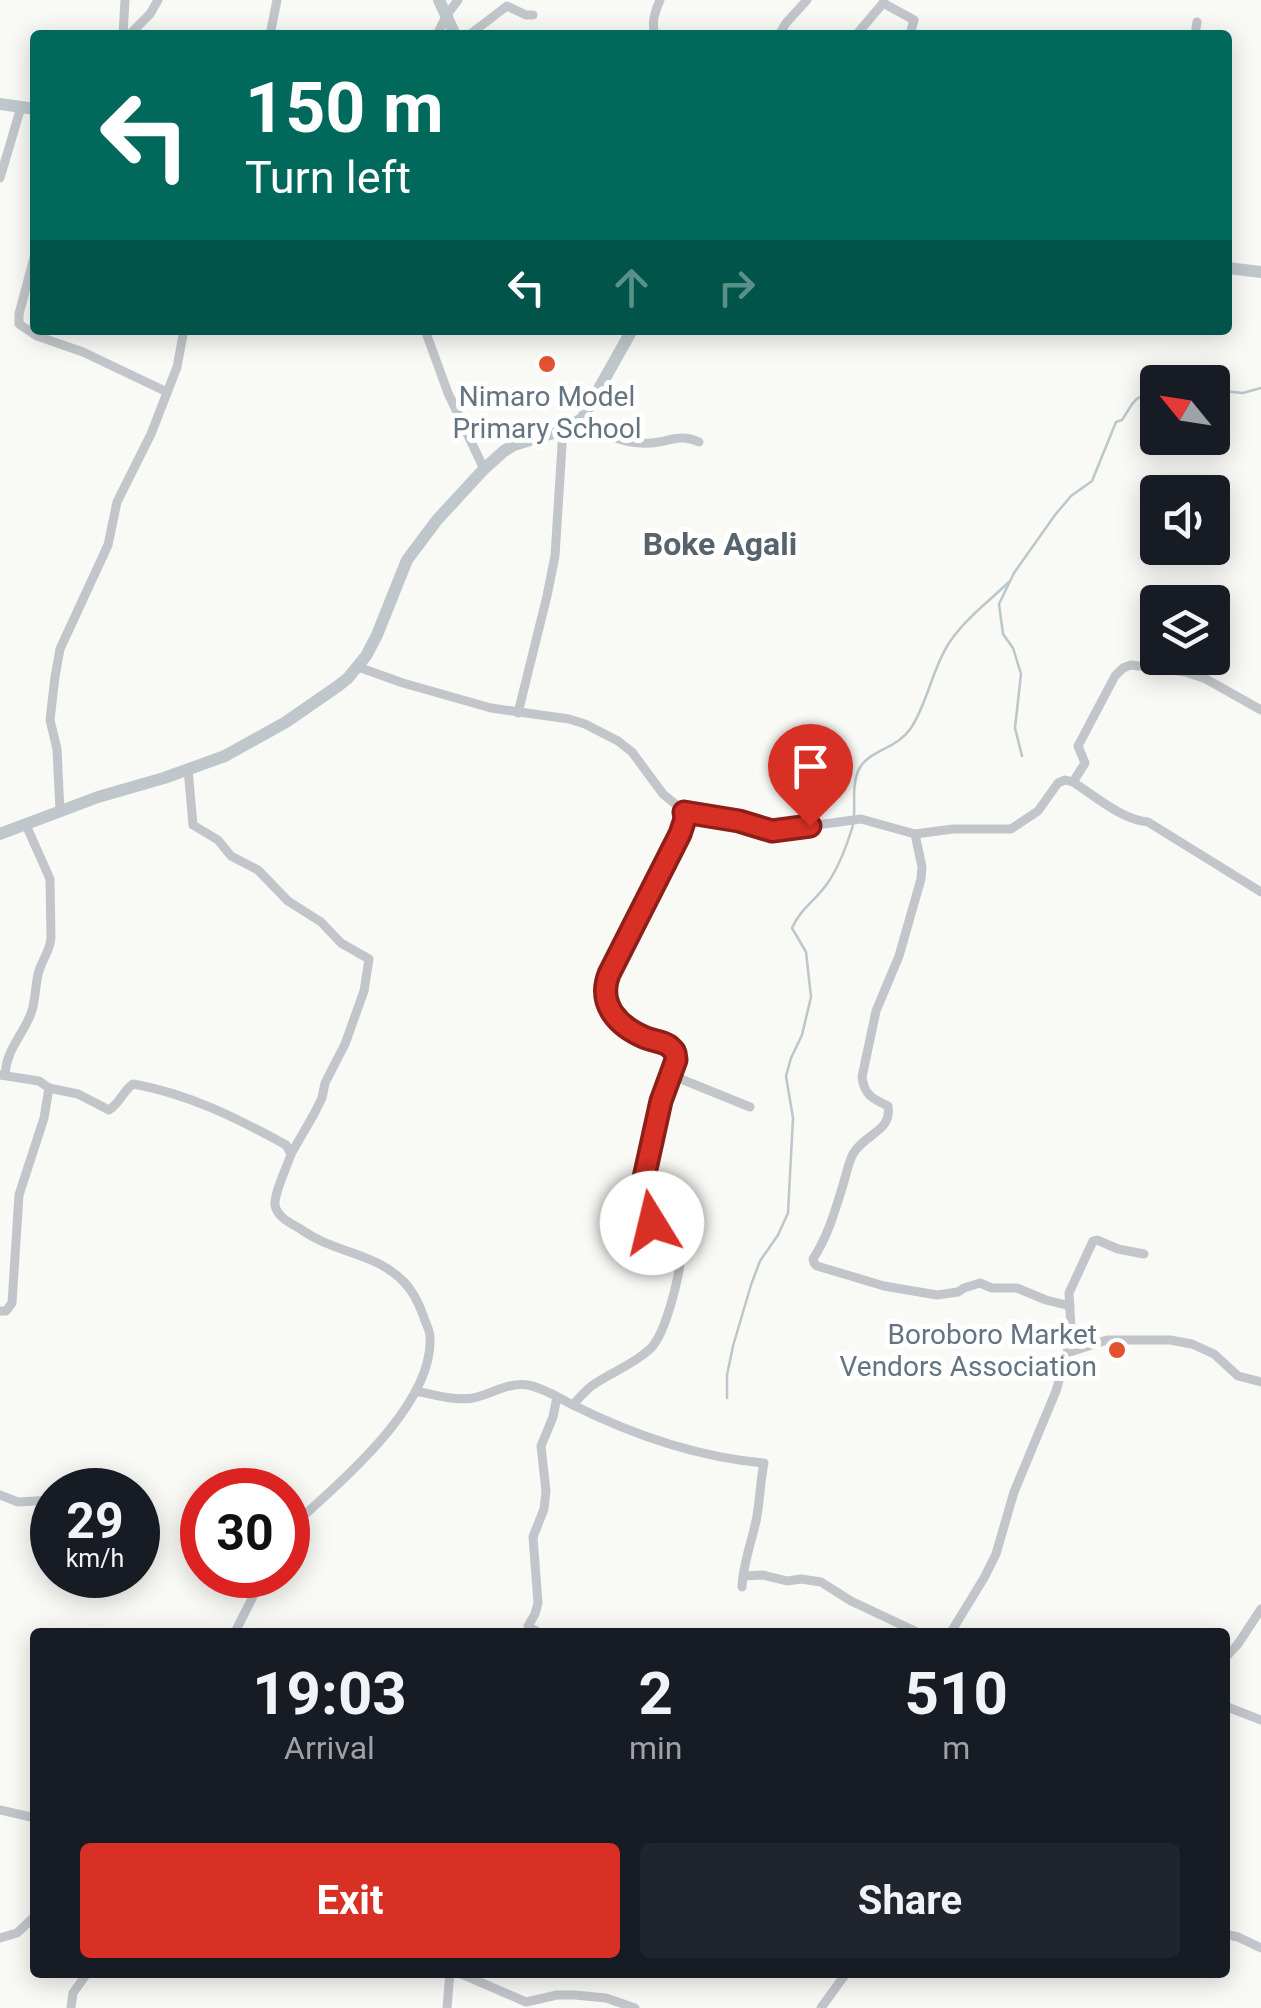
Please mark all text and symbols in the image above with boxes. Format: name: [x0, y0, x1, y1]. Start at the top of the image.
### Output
text: 150 m: [245, 67, 444, 149]
icon: left: [80, 70, 210, 200]
text: Turn left: [245, 151, 411, 204]
icon: left: [499, 260, 554, 315]
icon: ahead: [604, 260, 659, 315]
icon: right: [709, 260, 764, 315]
marker: Nimaro Model Primary School: [536, 353, 558, 375]
north arrow: [1140, 365, 1230, 455]
map controls: [1140, 365, 1230, 675]
place label: Nimaro Model Primary School: [452, 380, 642, 445]
button: sound: [1140, 475, 1230, 565]
district label: Boke Agali: [643, 525, 797, 563]
button: layers: [1140, 585, 1230, 675]
pin: [768, 724, 853, 827]
icon: arrive: [783, 739, 838, 794]
position arrow: [600, 1171, 704, 1275]
place label: Boroboro Market Vendors Association: [840, 1318, 1097, 1383]
marker: Boroboro Market Vendors Association: [1106, 1339, 1128, 1361]
speed limit sign: 30: [180, 1468, 310, 1598]
text: 29: [66, 1492, 124, 1550]
text: km/h: [66, 1544, 124, 1573]
text: 19:03: [252, 1658, 407, 1729]
text: 2: [638, 1658, 673, 1729]
text: 510: [905, 1658, 1008, 1729]
text: Arrival: [284, 1729, 375, 1767]
text: min: [629, 1729, 682, 1767]
text: m: [942, 1729, 970, 1767]
button: Exit: [80, 1843, 620, 1958]
button: Share: [640, 1843, 1180, 1958]

